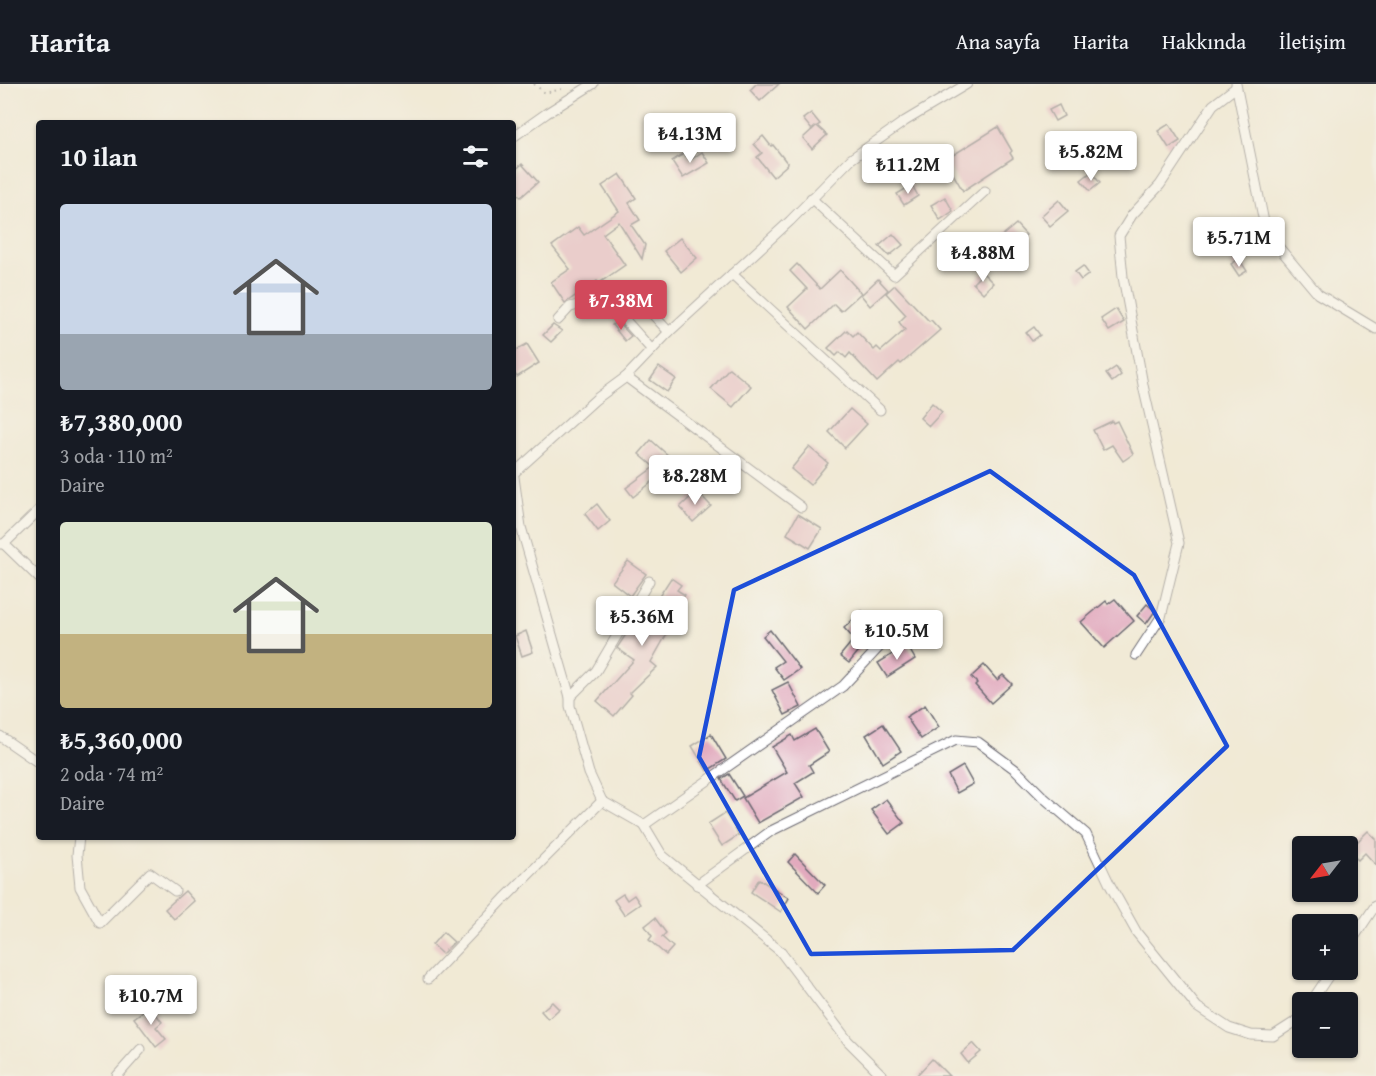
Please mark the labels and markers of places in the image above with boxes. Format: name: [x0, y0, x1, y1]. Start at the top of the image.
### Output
pin: ₺4.13M: [641, 113, 739, 164]
pin: ₺5.82M: [1042, 131, 1140, 182]
pin: ₺11.2M: [859, 144, 957, 195]
pin: ₺5.71M: [1190, 217, 1288, 268]
pin: ₺4.88M: [934, 232, 1032, 283]
pin: ₺7.38M: [572, 280, 670, 331]
pin: ₺8.28M: [646, 455, 744, 506]
pin: ₺5.36M: [593, 596, 691, 647]
pin: ₺10.5M: [848, 610, 946, 661]
pin: ₺10.7M: [102, 975, 200, 1026]

